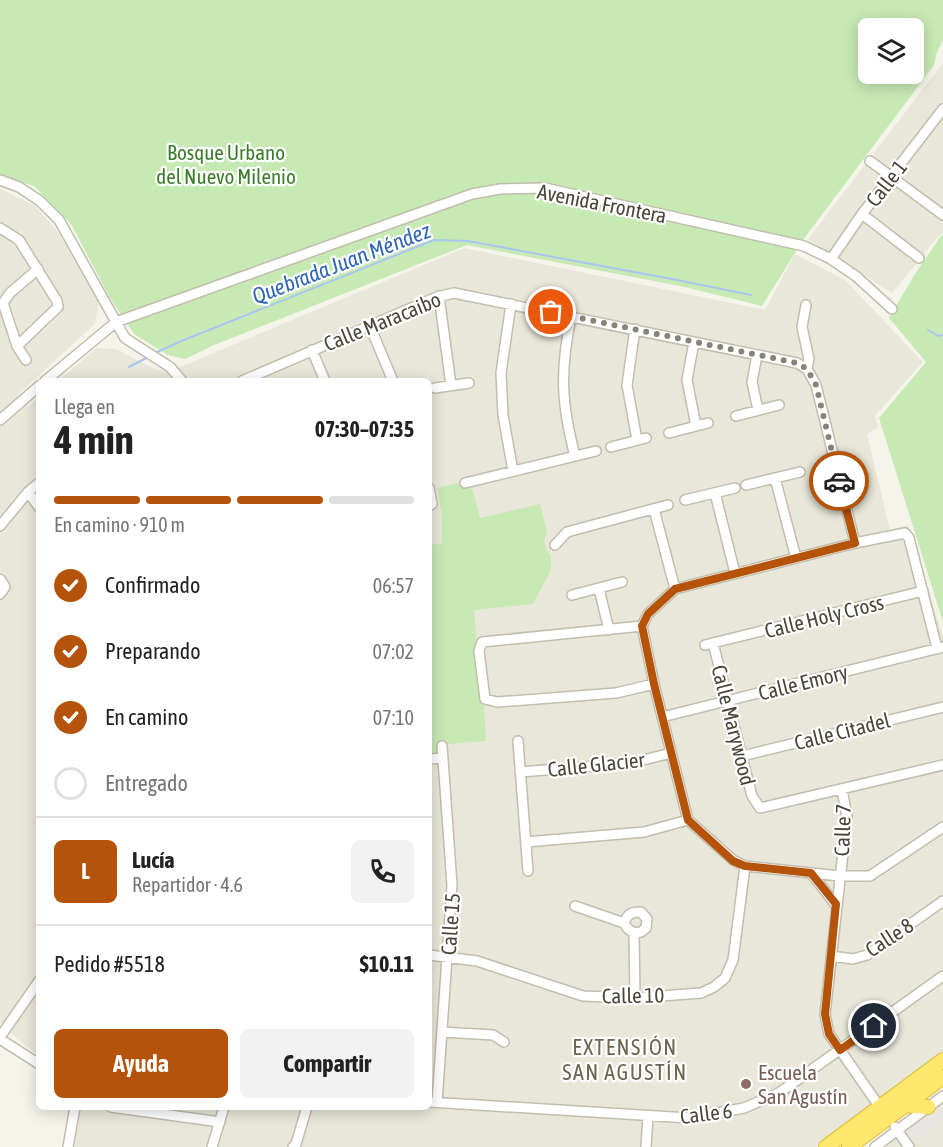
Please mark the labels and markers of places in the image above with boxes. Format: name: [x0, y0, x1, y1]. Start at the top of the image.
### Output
pin: [525, 286, 576, 337]
pin: [848, 1000, 899, 1051]
place label: Escuela San Agustín: [758, 1060, 848, 1108]
marker: Escuela San Agustín: [739, 1077, 753, 1091]

